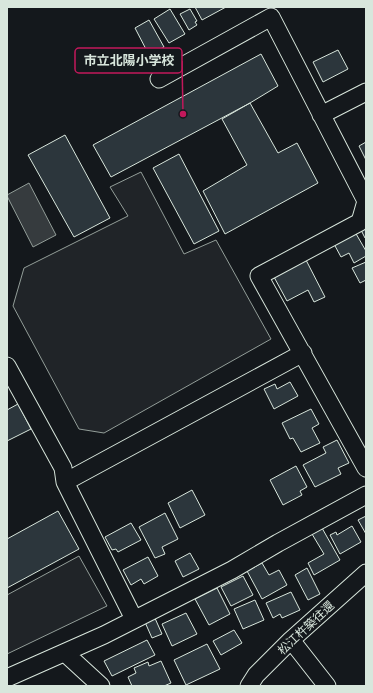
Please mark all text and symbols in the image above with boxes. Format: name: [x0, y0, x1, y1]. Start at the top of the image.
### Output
callout: 市立北陽小学校: [75, 48, 182, 73]
text: 市立北陽小学校: [83, 52, 175, 69]
street label: 松江杵築往還: [274, 598, 338, 658]

